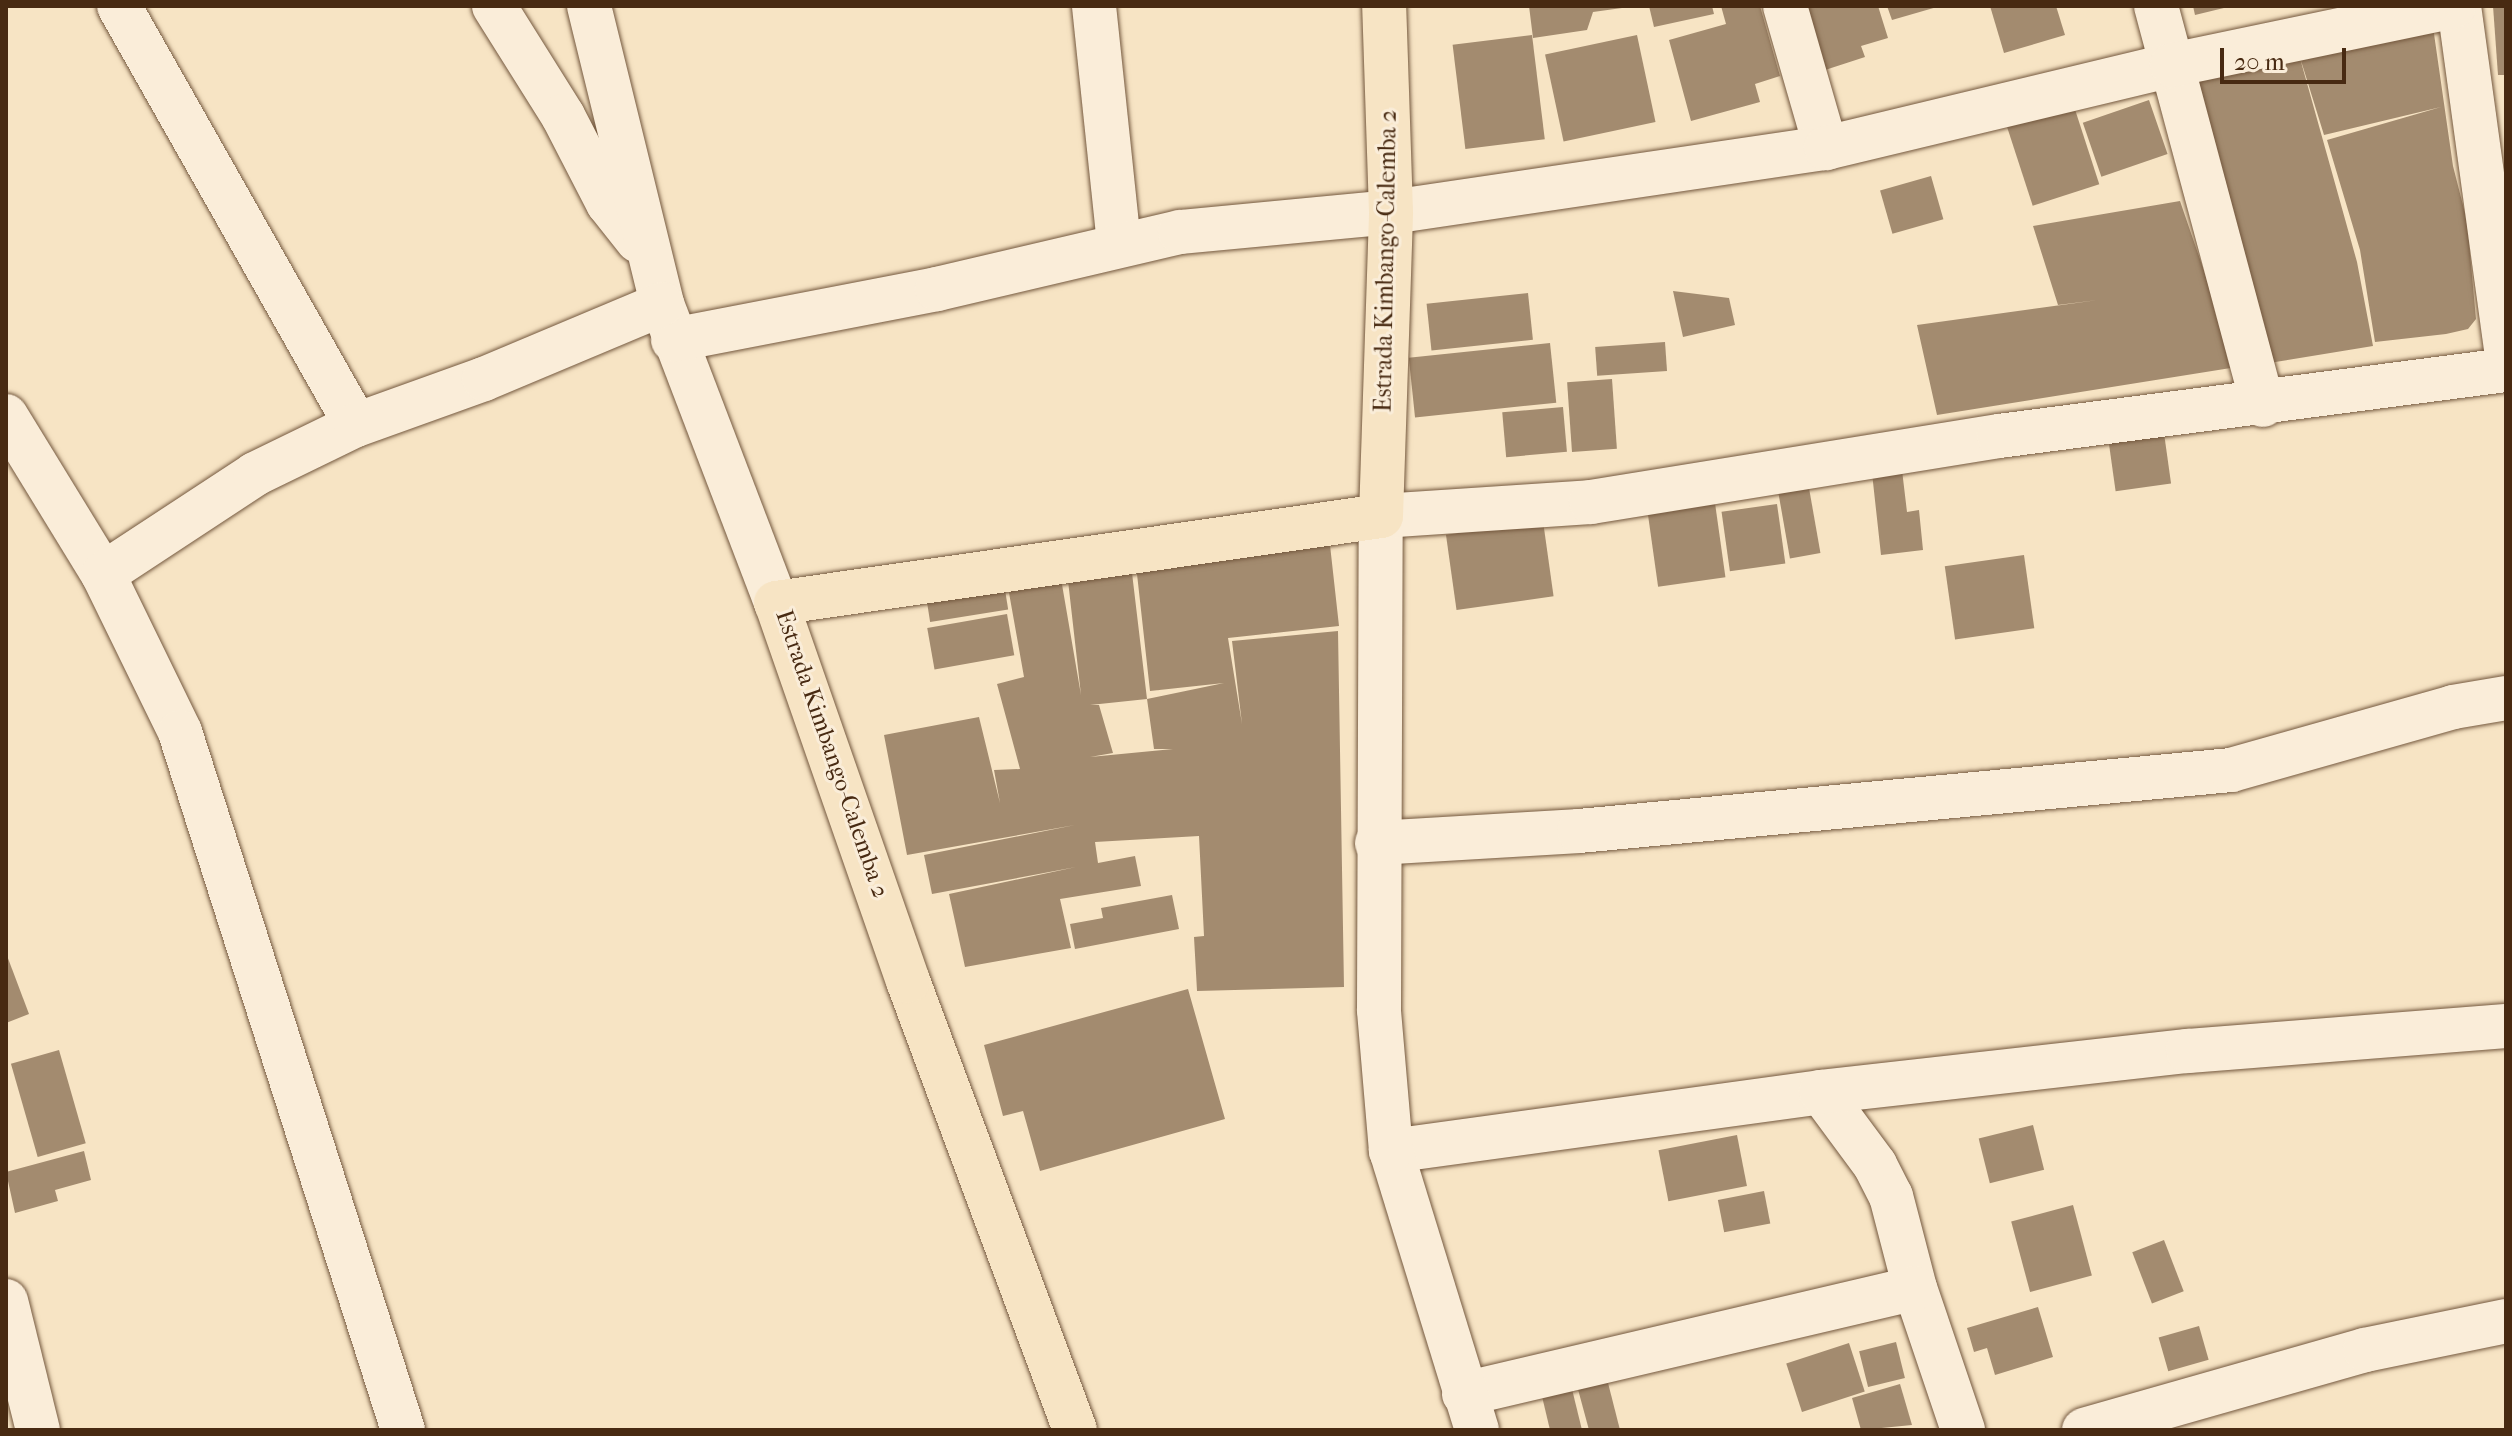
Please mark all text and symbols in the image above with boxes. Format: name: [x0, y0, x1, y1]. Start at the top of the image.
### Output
scale bar: [2224, 32, 2350, 82]
text: 20 m: [2234, 48, 2285, 76]
street label: Estrada Kimbango-Calemba 2: [1369, 110, 1403, 412]
street label: Estrada Kimbango-Calemba 2: [769, 606, 895, 902]

